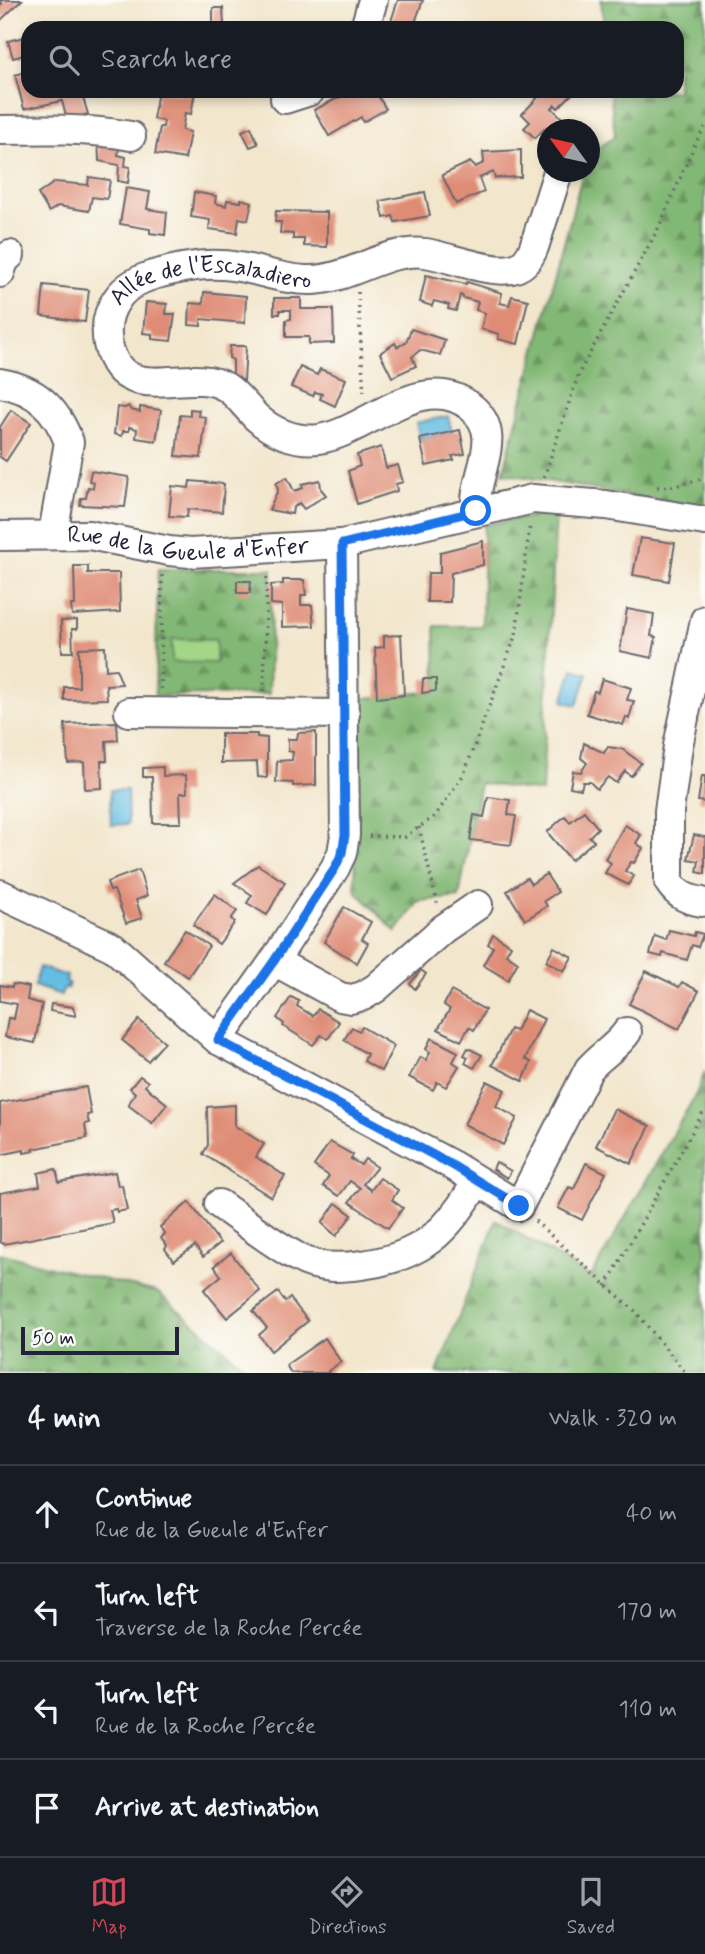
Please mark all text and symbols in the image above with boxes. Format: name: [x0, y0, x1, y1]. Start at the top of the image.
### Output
search box: [21, 21, 684, 98]
icon: search: [45, 41, 83, 79]
text: Search here: [101, 43, 232, 77]
north arrow: [537, 119, 600, 182]
street label: Allée de l'Escaladiero: [102, 249, 312, 312]
route start: [460, 495, 491, 526]
street label: Rue de la Gueule d'Enfer: [67, 519, 310, 569]
route end: [503, 1190, 534, 1221]
scale bar: [21, 1324, 178, 1356]
text: 50 m: [32, 1326, 75, 1351]
text: 4 min: [28, 1399, 101, 1438]
text: Walk · 320 m: [549, 1404, 677, 1434]
text: Continue: [95, 1482, 192, 1516]
icon: ahead: [28, 1495, 66, 1533]
text: 40 m: [626, 1499, 677, 1529]
text: Rue de la Gueule d'Enfer: [95, 1516, 328, 1546]
text: Turn left: [95, 1580, 199, 1614]
icon: left: [28, 1593, 66, 1631]
text: 170 m: [617, 1597, 677, 1627]
text: Traverse de la Roche Percée: [95, 1614, 363, 1644]
text: Turn left: [95, 1678, 199, 1712]
icon: left: [28, 1691, 66, 1729]
text: 110 m: [618, 1695, 677, 1725]
text: Rue de la Roche Percée: [95, 1712, 316, 1742]
icon: arrive: [28, 1789, 66, 1827]
text: Arrive at destination: [95, 1791, 319, 1825]
tab: Map: [90, 1873, 128, 1940]
tab: Directions: [308, 1873, 387, 1940]
tab: Saved: [567, 1873, 615, 1940]

